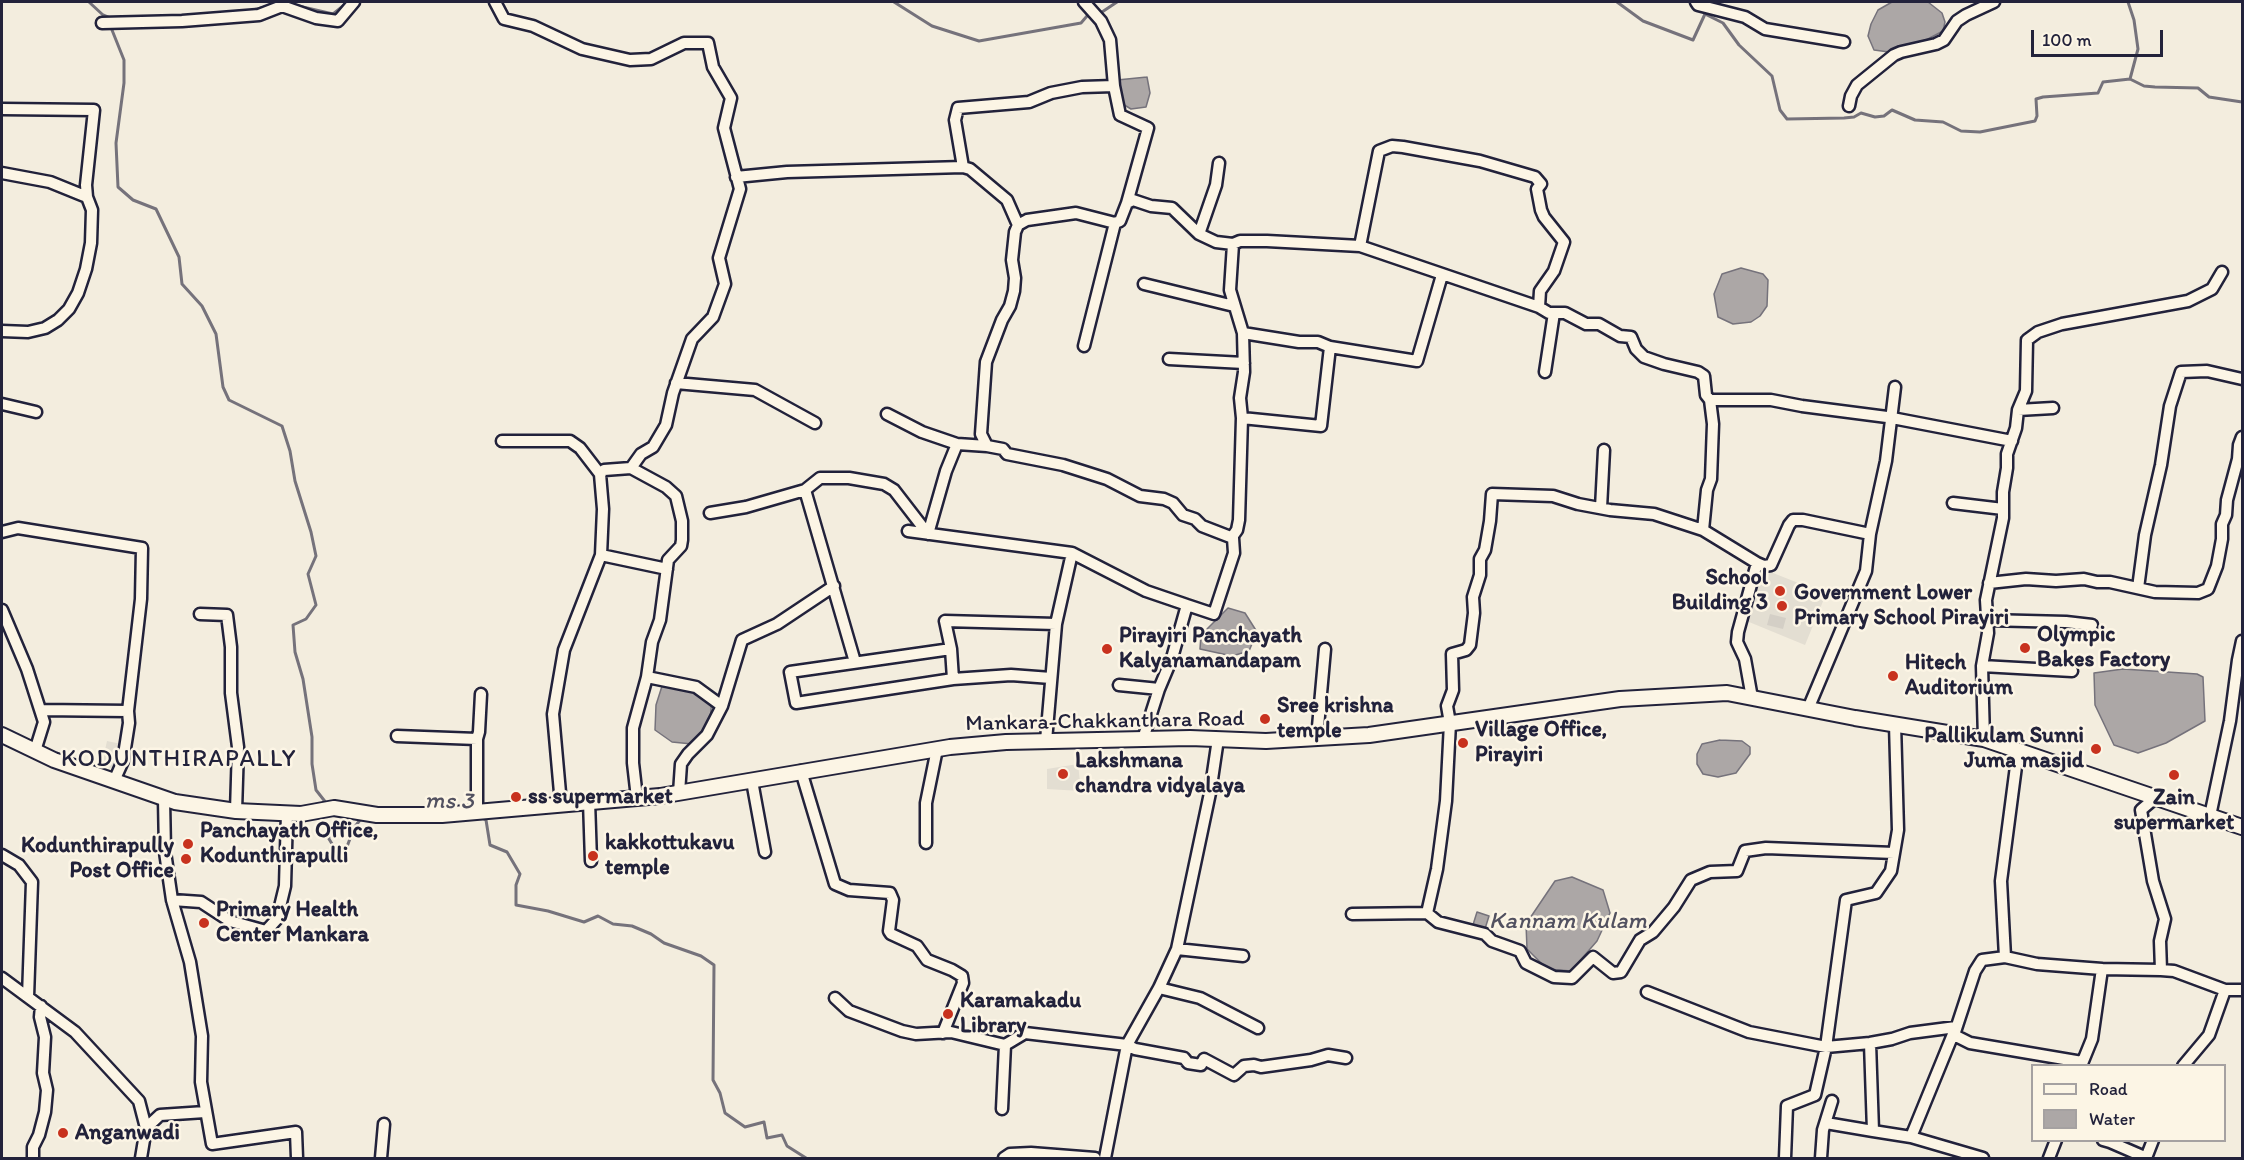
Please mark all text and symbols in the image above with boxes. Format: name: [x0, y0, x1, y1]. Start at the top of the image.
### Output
scale bar: [2034, 18, 2166, 56]
text: 100 m: [2042, 29, 2092, 51]
place label: School Building 3: [1672, 565, 1768, 616]
place label: Government Lower Primary School Pirayiri: [1794, 580, 2009, 632]
marker: School Building 3: [1773, 584, 1787, 598]
marker: Government Lower Primary School Pirayiri: [1775, 599, 1789, 613]
place label: Olympic Bakes Factory: [2037, 622, 2170, 674]
place label: Pirayiri Panchayath Kalyanamandapam: [1119, 623, 1302, 674]
marker: Olympic Bakes Factory: [2018, 641, 2032, 655]
marker: Pirayiri Panchayath Kalyanamandapam: [1100, 642, 1114, 656]
place label: Hitech Auditorium: [1905, 650, 2013, 702]
marker: Hitech Auditorium: [1886, 669, 1900, 683]
place label: Sree krishna temple: [1277, 693, 1394, 744]
street label: Mankara-Chakkanthara Road: [965, 706, 1245, 738]
marker: Sree krishna temple: [1258, 712, 1272, 726]
place label: Village Office, Pirayiri: [1475, 717, 1607, 768]
place label: Pallikulam Sunni Juma masjid: [1924, 723, 2084, 774]
marker: Village Office, Pirayiri: [1456, 736, 1470, 750]
marker: Pallikulam Sunni Juma masjid: [2089, 742, 2103, 756]
district label: KODUNTHIRAPALLY: [60, 746, 298, 774]
place label: Lakshmana chandra vidyalaya: [1075, 748, 1245, 800]
marker: Lakshmana chandra vidyalaya: [1056, 767, 1070, 781]
marker: Zain supermarket: [2167, 768, 2181, 782]
place label: ss supermarket: [528, 784, 673, 810]
place label: Zain supermarket: [2114, 785, 2234, 836]
water label: ms 3: [424, 787, 474, 817]
marker: ss supermarket: [509, 790, 523, 804]
place label: Panchayath Office, Kodunthirapulli: [200, 818, 379, 870]
place label: kakkottukavu temple: [605, 830, 735, 882]
place label: Kodunthirapully Post Office: [21, 833, 174, 884]
marker: Panchayath Office, Kodunthirapulli: [181, 837, 195, 851]
marker: kakkottukavu temple: [586, 849, 600, 863]
marker: Kodunthirapully Post Office: [179, 852, 193, 866]
place label: Primary Health Center Mankara: [216, 897, 369, 948]
water label: Kannam Kulam: [1489, 908, 1647, 936]
marker: Primary Health Center Mankara: [197, 916, 211, 930]
place label: Karamakadu Library: [960, 988, 1081, 1040]
marker: Karamakadu Library: [941, 1007, 955, 1021]
legend: [2031, 1064, 2226, 1142]
text: Road: [2089, 1078, 2128, 1100]
text: Water: [2089, 1108, 2135, 1130]
place label: Anganwadi: [75, 1120, 180, 1146]
marker: Anganwadi: [56, 1126, 70, 1140]

